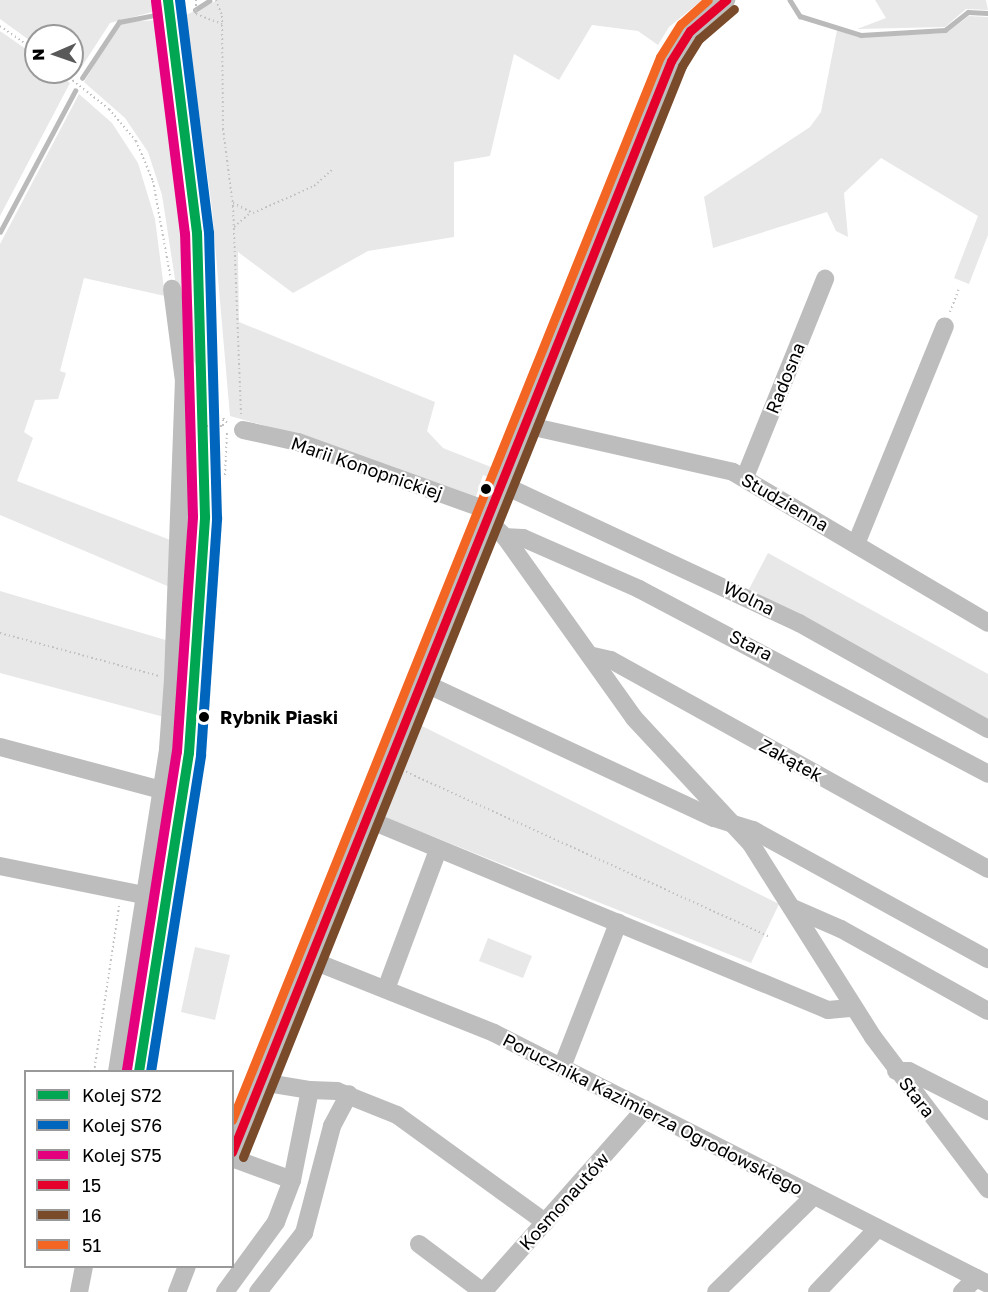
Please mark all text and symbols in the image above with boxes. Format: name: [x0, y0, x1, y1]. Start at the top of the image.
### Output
north arrow: [24, 24, 84, 84]
text: N: [28, 48, 48, 61]
street label: Radosna: [761, 339, 809, 417]
street label: Marii Konopnickiej: [289, 432, 445, 504]
street label: Studzienna: [738, 468, 832, 536]
unlabelled marker: [480, 483, 492, 495]
street label: Wolna: [720, 576, 778, 620]
street label: Stara: [726, 625, 776, 665]
marker: Rybnik Piaski: [193, 706, 215, 728]
place label: Rybnik Piaski: [220, 706, 338, 728]
street label: Zakątek: [756, 734, 826, 786]
street label: Porucznika Kazimierza Ogrodowskiego: [499, 1029, 807, 1199]
legend: [24, 1070, 234, 1268]
street label: Stara: [894, 1072, 940, 1122]
text: Kolej S72: [82, 1084, 162, 1106]
text: Kolej S76: [82, 1114, 162, 1136]
text: Kolej S75: [82, 1144, 162, 1166]
street label: Kosmonautów: [515, 1148, 613, 1254]
text: 15: [82, 1174, 101, 1196]
text: 16: [82, 1204, 102, 1226]
text: 51: [82, 1234, 101, 1256]

